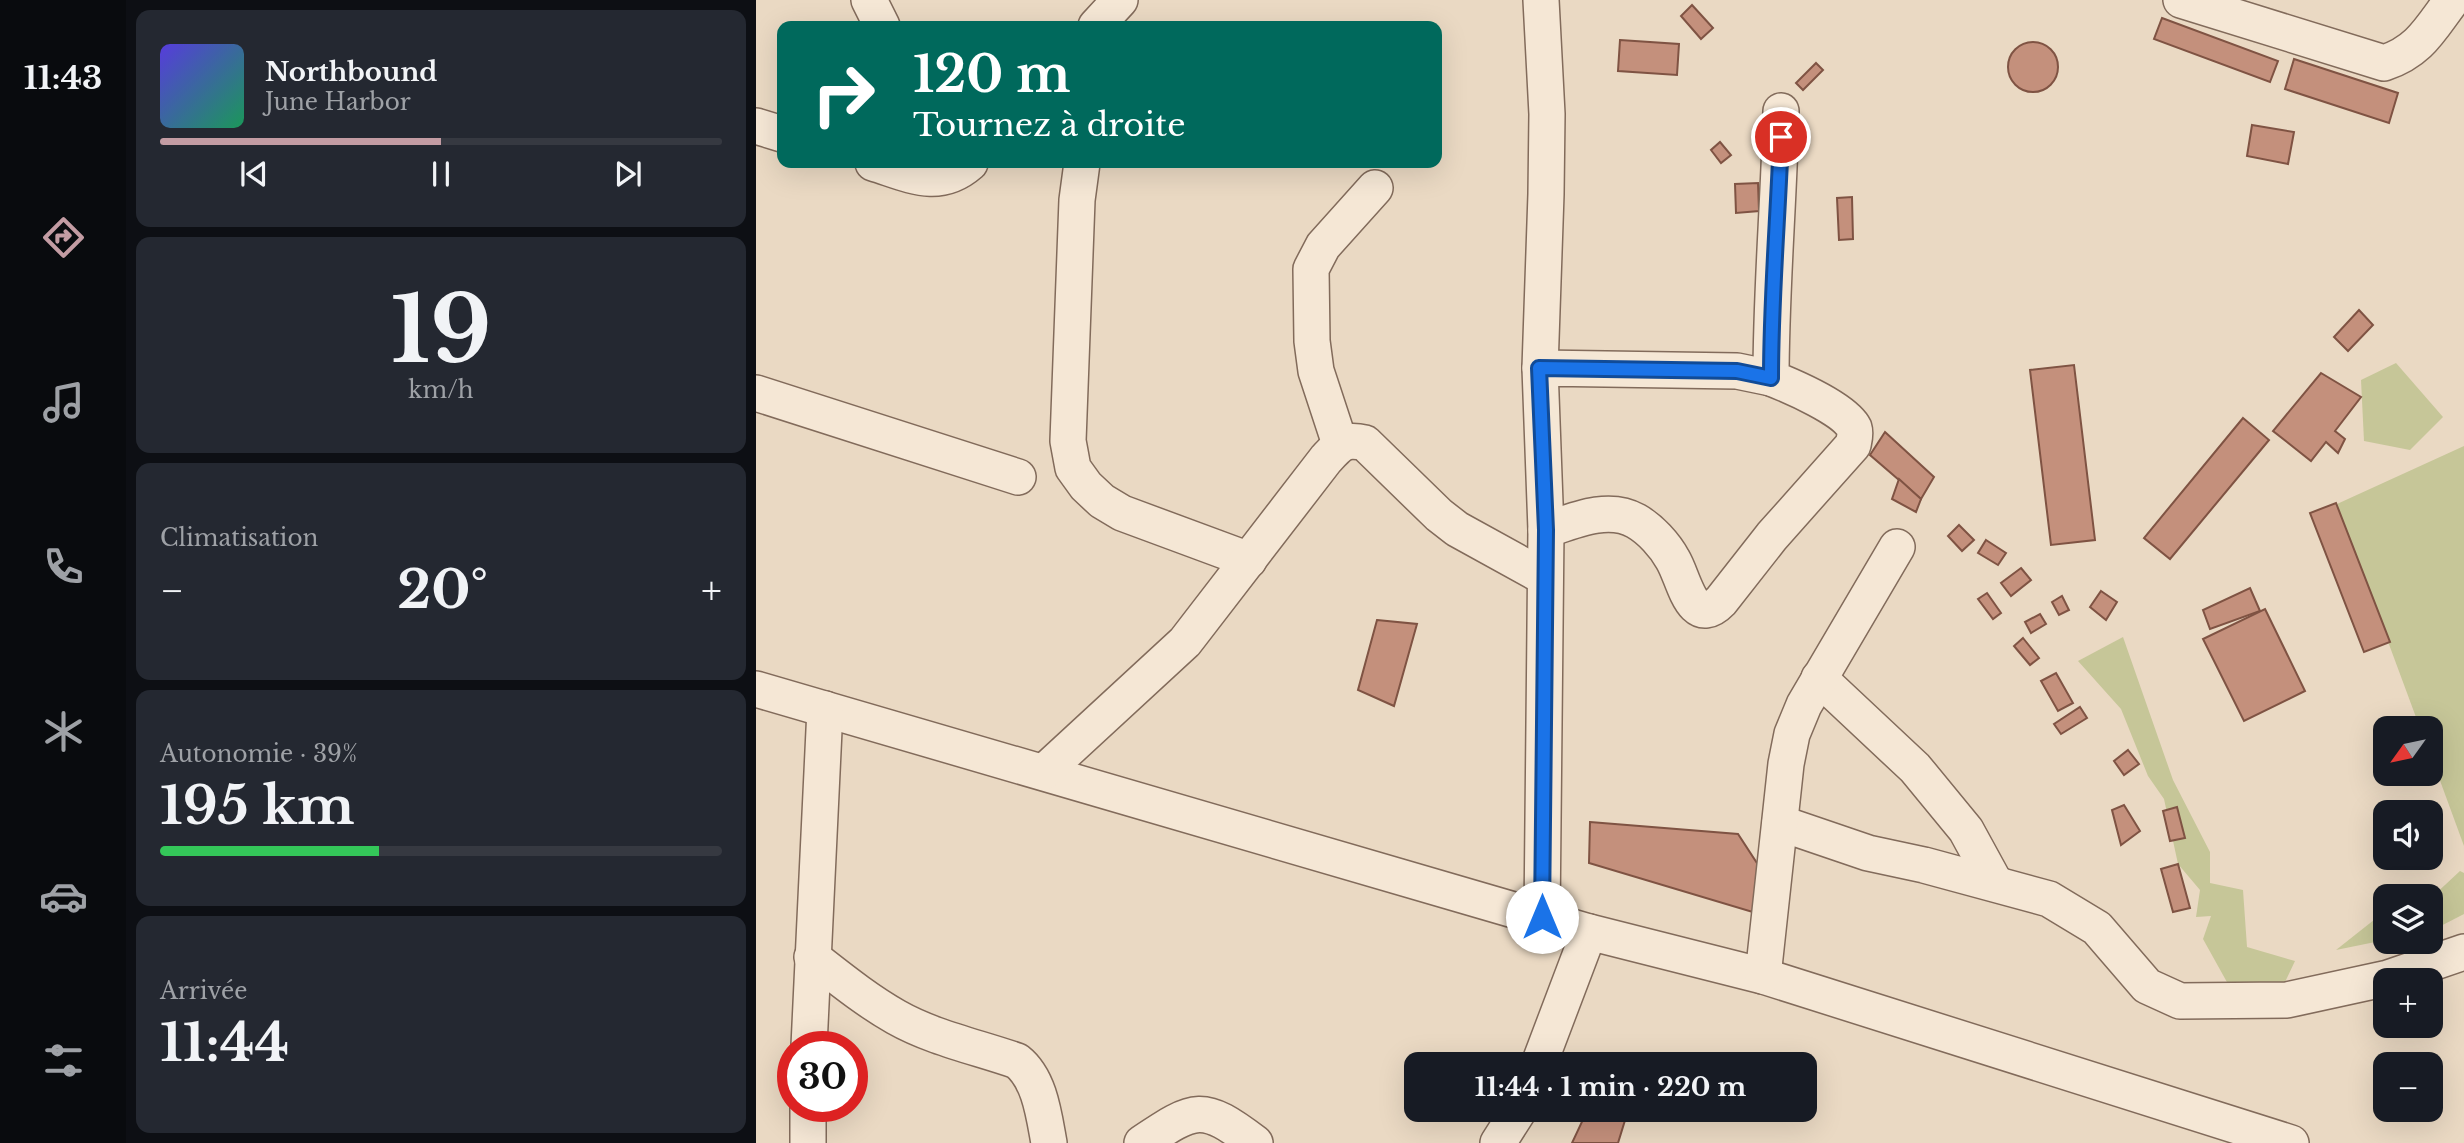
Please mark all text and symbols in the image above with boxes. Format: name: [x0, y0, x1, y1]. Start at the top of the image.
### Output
text: 120 m: [913, 44, 1071, 105]
icon: right: [798, 49, 889, 140]
text: Northbound: [265, 56, 437, 88]
text: 11:43: [24, 58, 102, 98]
text: June Harbor: [265, 88, 411, 116]
text: Tournez à droite: [913, 105, 1186, 145]
pin: [1751, 107, 1811, 167]
icon: arrive: [1762, 118, 1800, 156]
icon: previous: [235, 155, 273, 193]
icon: pause: [422, 155, 460, 193]
icon: next: [609, 155, 647, 193]
icon: directions: [39, 213, 88, 262]
text: 19: [390, 274, 492, 387]
text: km/h: [408, 376, 474, 404]
icon: music: [39, 378, 88, 427]
text: Climatisation: [160, 524, 318, 552]
icon: phone: [39, 542, 88, 591]
text: 20°: [397, 558, 488, 622]
text: −: [160, 567, 184, 614]
text: +: [701, 567, 722, 614]
icon: climate: [39, 707, 88, 756]
north arrow: [2373, 716, 2443, 786]
map controls: [2373, 716, 2443, 1122]
text: Autonomie · 39%: [160, 740, 357, 768]
text: 195 km: [160, 774, 355, 838]
button: sound: [2373, 800, 2443, 870]
icon: car: [39, 872, 88, 921]
position arrow: [1505, 880, 1579, 954]
button: layers: [2373, 884, 2443, 954]
button: +: [2373, 968, 2443, 1038]
text: Arrivée: [160, 977, 247, 1005]
text: 11:44: [160, 1011, 289, 1075]
speed limit sign: 30: [777, 1031, 868, 1122]
icon: filters: [39, 1036, 88, 1085]
button: −: [2373, 1052, 2443, 1122]
text: 11:44 · 1 min · 220 m: [1475, 1071, 1746, 1103]

